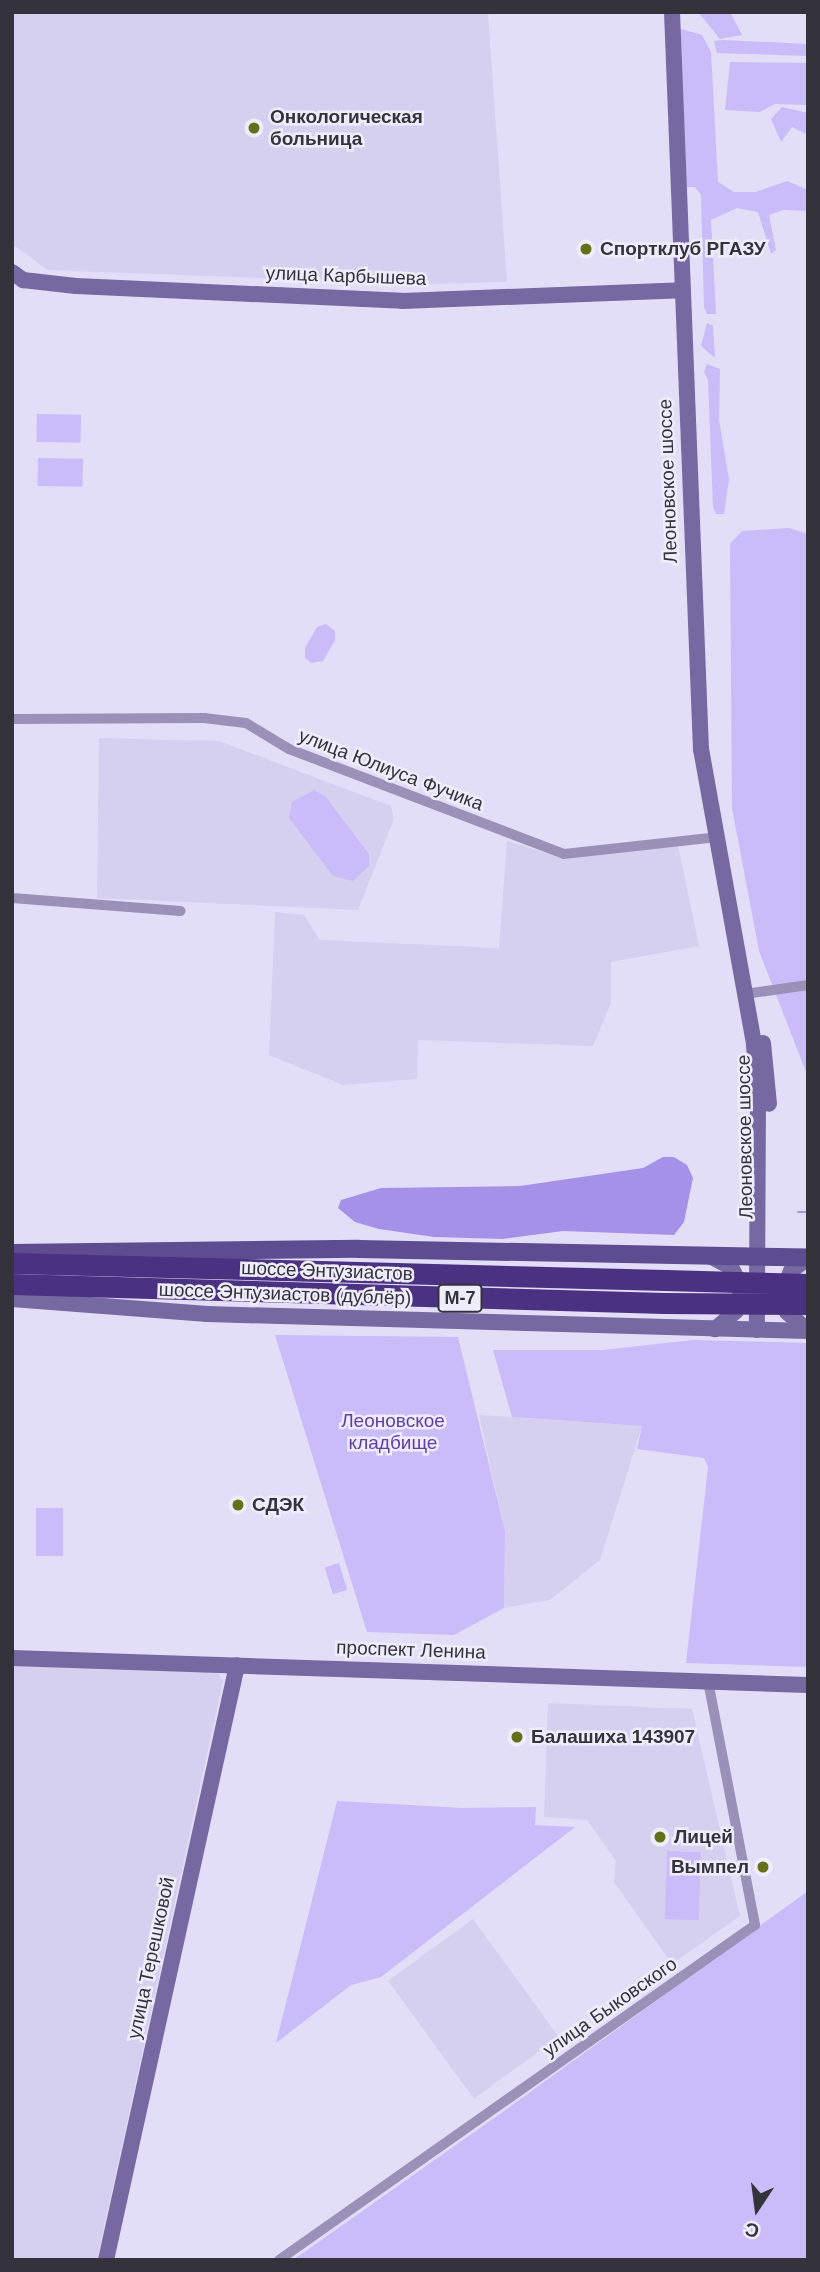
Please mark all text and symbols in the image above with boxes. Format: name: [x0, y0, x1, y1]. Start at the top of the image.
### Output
place label: Онкологическая больница: [270, 106, 423, 150]
marker: Онкологическая больница: [244, 118, 264, 138]
place label: Спортклуб РГАЗУ: [600, 238, 766, 260]
marker: Спортклуб РГАЗУ: [578, 241, 594, 257]
street label: улица Карбышева: [265, 262, 427, 290]
street label: Леоновское шоссе: [654, 398, 682, 564]
street label: улица Юлиуса Фучика: [295, 724, 487, 816]
street label: Леоновское шоссе: [732, 1055, 758, 1219]
street label: шоссе Энтузиастов: [241, 1257, 413, 1285]
street label: шоссе Энтузиастов (дублёр): [158, 1278, 412, 1310]
road number: М-7: [437, 1283, 483, 1312]
park label: Леоновское кладбище: [341, 1410, 445, 1454]
place label: СДЭК: [252, 1494, 304, 1516]
marker: СДЭК: [230, 1497, 246, 1513]
street label: проспект Ленина: [336, 1636, 486, 1664]
place label: Балашиха 143907: [531, 1726, 695, 1748]
marker: Балашиха 143907: [509, 1729, 525, 1745]
place label: Лицей: [674, 1826, 733, 1848]
marker: Лицей: [652, 1829, 668, 1845]
place label: Вымпел: [671, 1856, 749, 1878]
marker: Вымпел: [755, 1859, 771, 1875]
street label: улица Терешковой: [123, 1875, 179, 2041]
street label: улица Быковского: [539, 1952, 681, 2062]
north arrow: [722, 2174, 792, 2244]
text: С: [743, 2218, 761, 2242]

